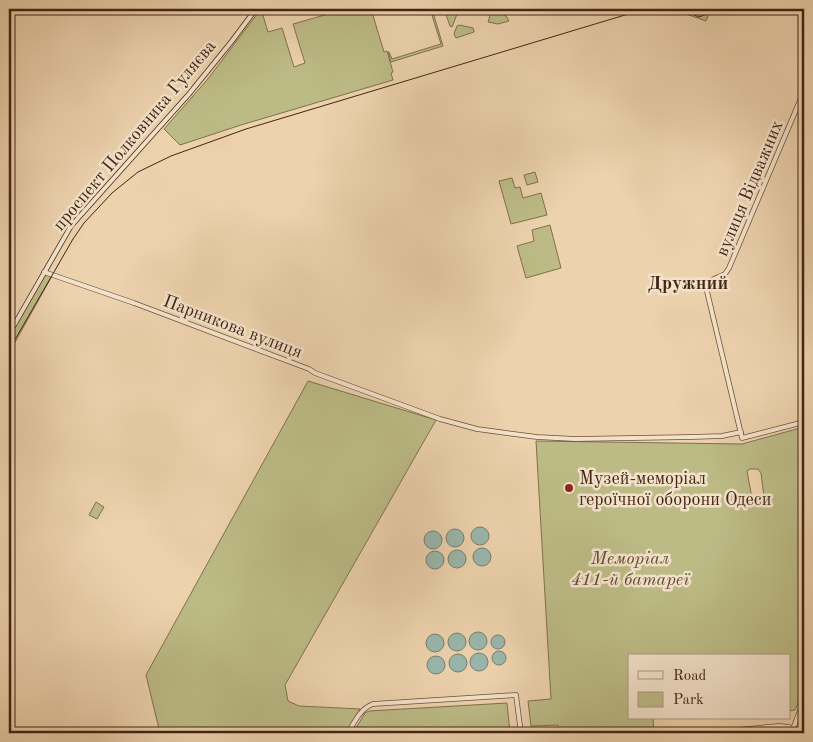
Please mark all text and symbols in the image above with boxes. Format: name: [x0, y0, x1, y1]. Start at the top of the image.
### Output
street label: проспект Полковника Гуляєва: [50, 37, 220, 234]
street label: вулиця Відважних: [713, 118, 787, 259]
district label: Дружний: [648, 275, 728, 294]
street label: Парникова вулиця: [160, 292, 305, 362]
place label: Музей-меморіал героїчної оборони Одеси: [579, 470, 771, 509]
marker: Музей-меморіал героїчної оборони Одеси: [563, 482, 575, 494]
park label: Меморіал 411-й батареї: [571, 550, 690, 589]
legend: [628, 654, 790, 720]
text: Road: [673, 669, 707, 684]
text: Park: [673, 693, 704, 708]

